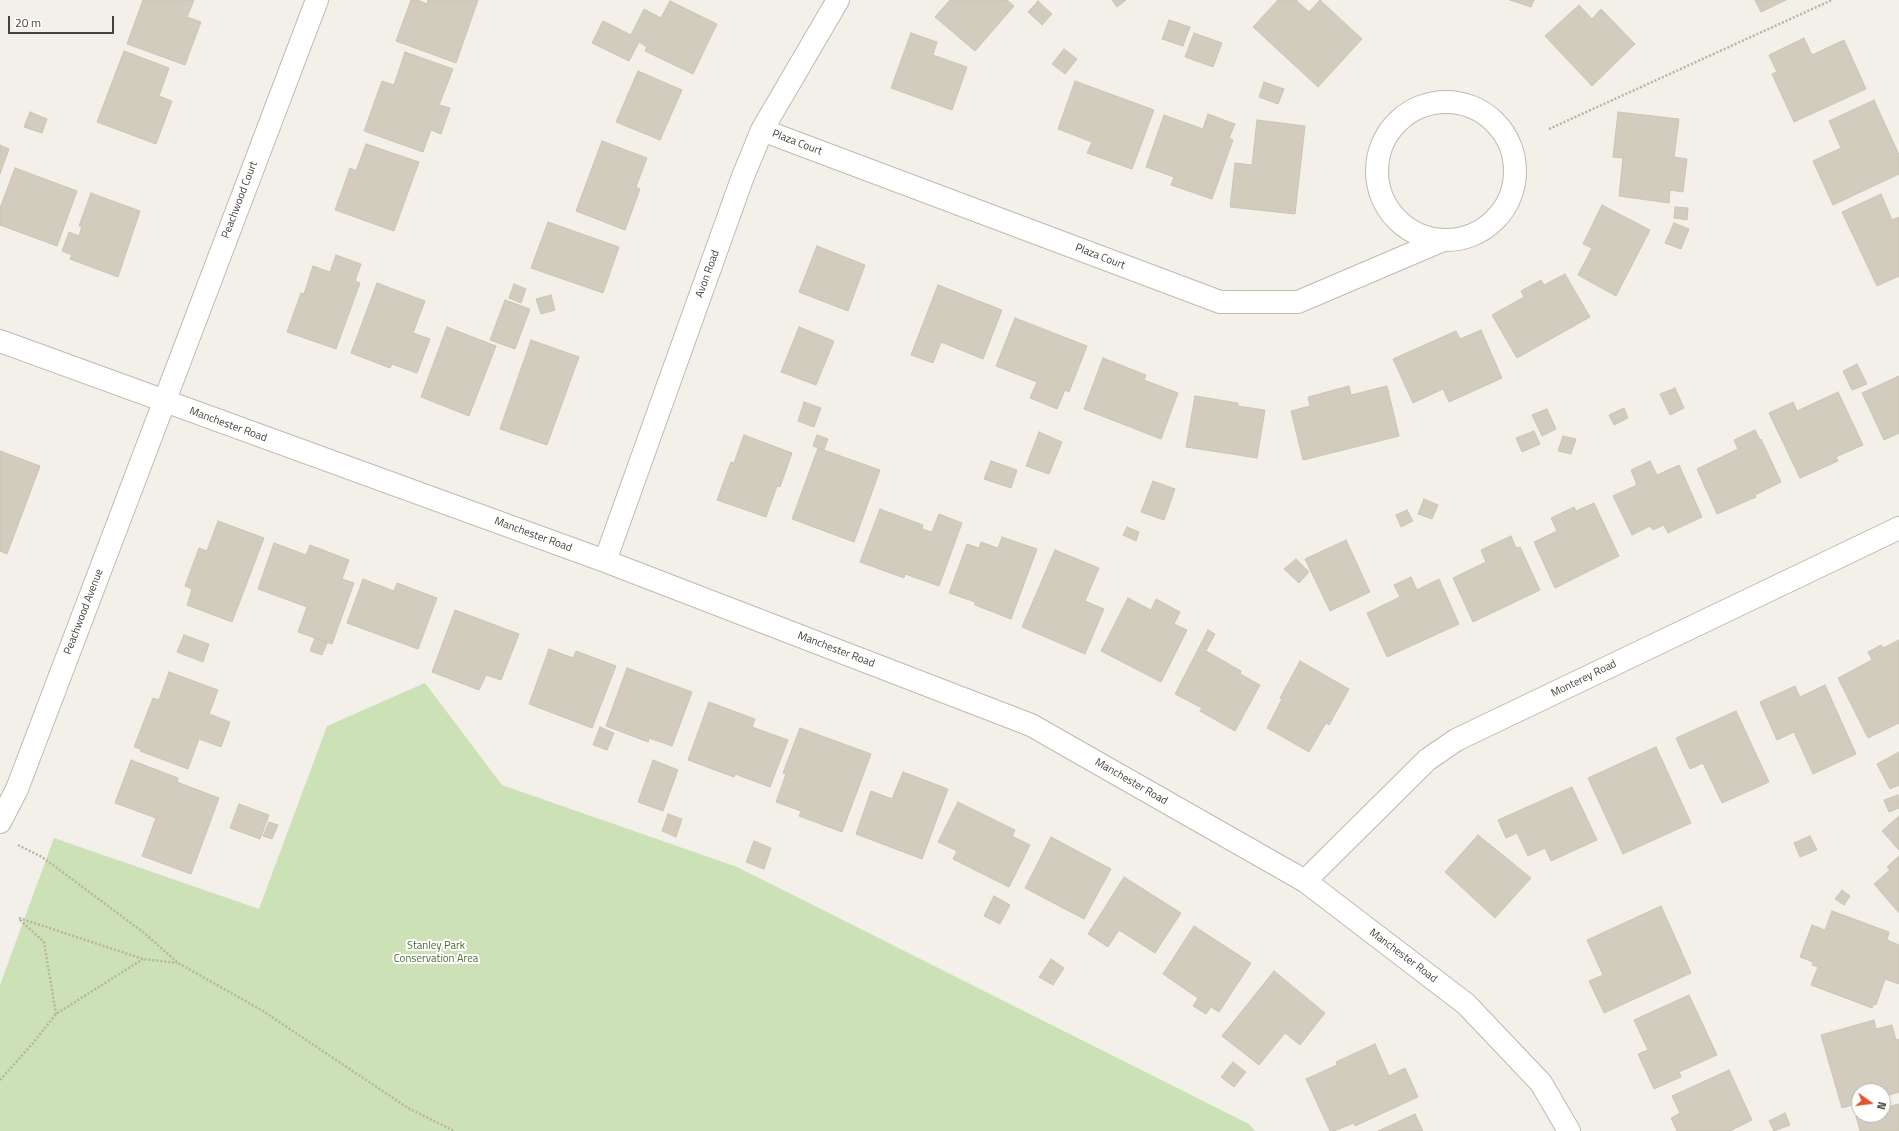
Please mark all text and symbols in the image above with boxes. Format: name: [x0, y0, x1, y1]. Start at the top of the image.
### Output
scale bar: [10, 8, 116, 34]
text: 20 m: [15, 13, 41, 32]
street label: Plaza Court: [770, 127, 824, 159]
street label: Peachwood Court: [219, 160, 261, 240]
street label: Plaza Court: [1073, 241, 1127, 273]
street label: Avon Road: [693, 248, 723, 300]
street label: Manchester Road: [187, 405, 269, 445]
street label: Manchester Road: [492, 515, 574, 555]
street label: Peachwood Avenue: [62, 567, 106, 657]
street label: Manchester Road: [796, 629, 876, 671]
street label: Monterey Road: [1549, 658, 1619, 700]
street label: Manchester Road: [1092, 756, 1170, 808]
street label: Manchester Road: [1366, 926, 1440, 986]
park label: Stanley Park Conservation Area: [394, 939, 478, 965]
north arrow: [1851, 1083, 1891, 1123]
text: N: [1873, 1100, 1890, 1111]

